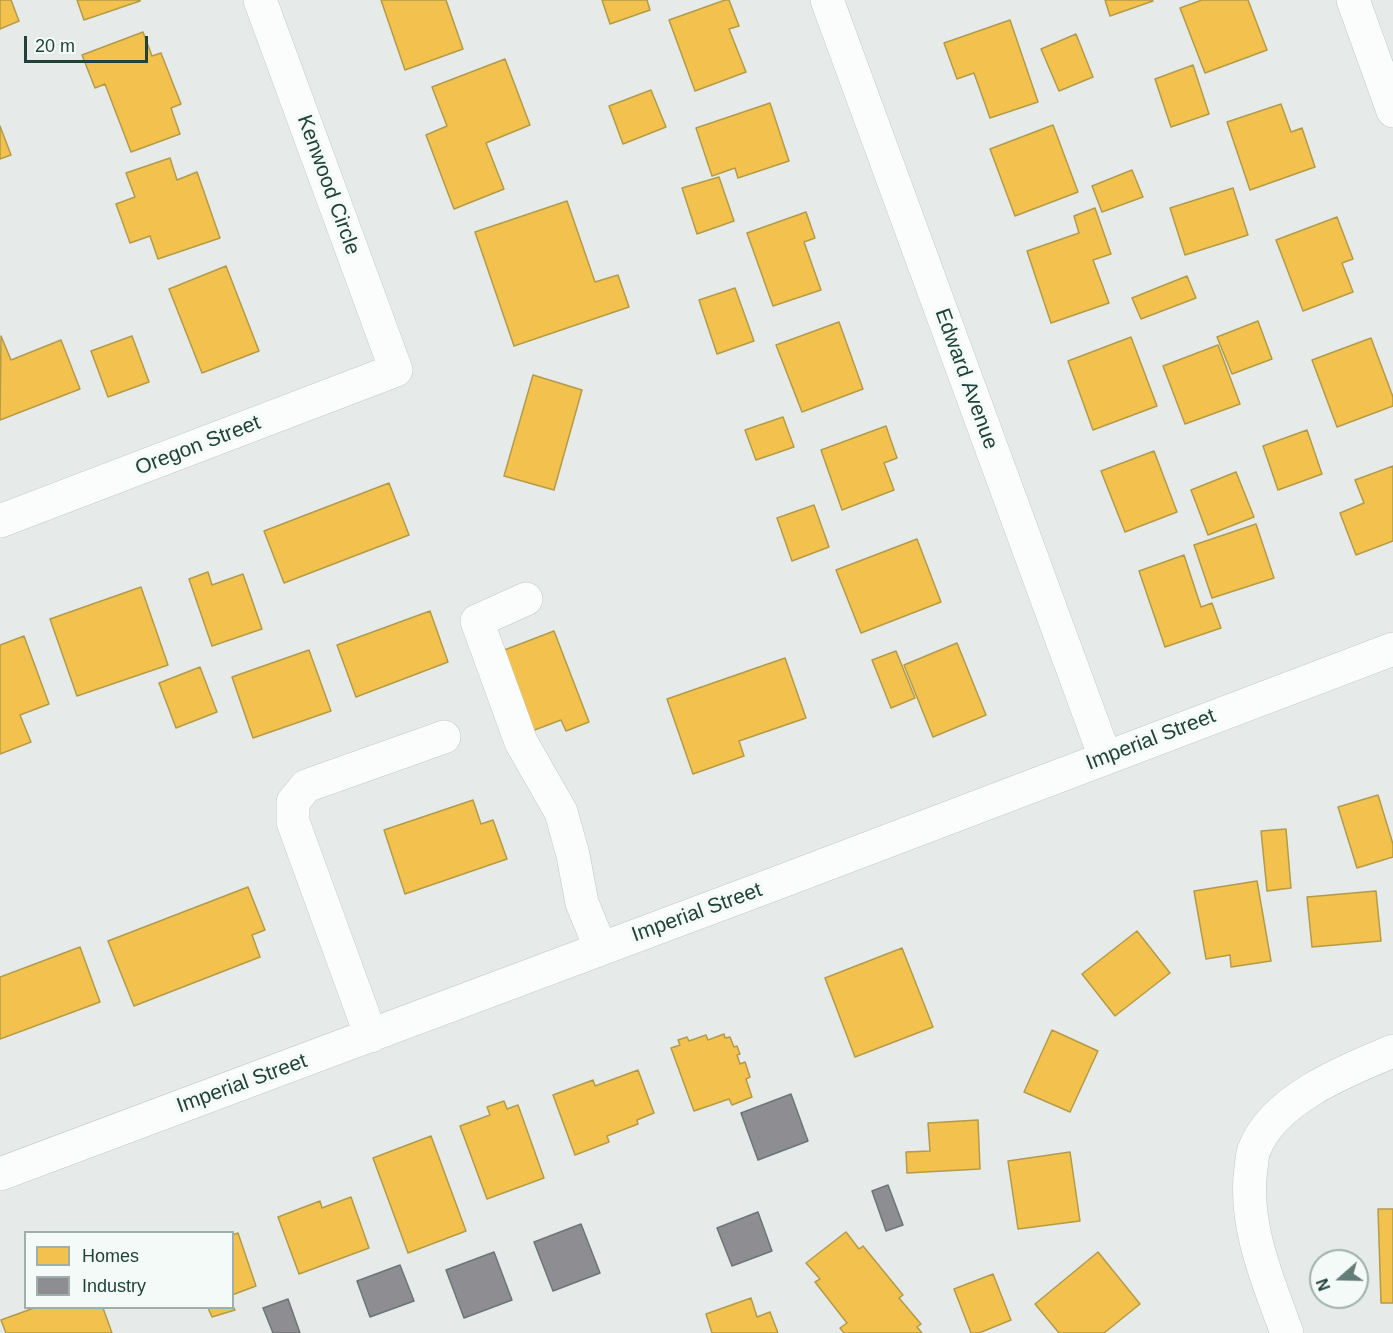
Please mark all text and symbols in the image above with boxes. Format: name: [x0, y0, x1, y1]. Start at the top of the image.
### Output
scale bar: [27, 24, 152, 62]
text: 20 m: [35, 36, 75, 56]
street label: Kenwood Circle: [291, 112, 365, 258]
street label: Edward Avenue: [929, 305, 1003, 453]
street label: Oregon Street: [132, 411, 264, 481]
street label: Imperial Street: [1083, 704, 1219, 776]
street label: Imperial Street: [629, 878, 765, 948]
street label: Imperial Street: [174, 1049, 310, 1119]
legend: [24, 1231, 234, 1309]
text: Homes: [82, 1246, 139, 1266]
north arrow: [1309, 1249, 1369, 1309]
text: Industry: [82, 1276, 146, 1296]
text: N: [1314, 1276, 1333, 1293]

